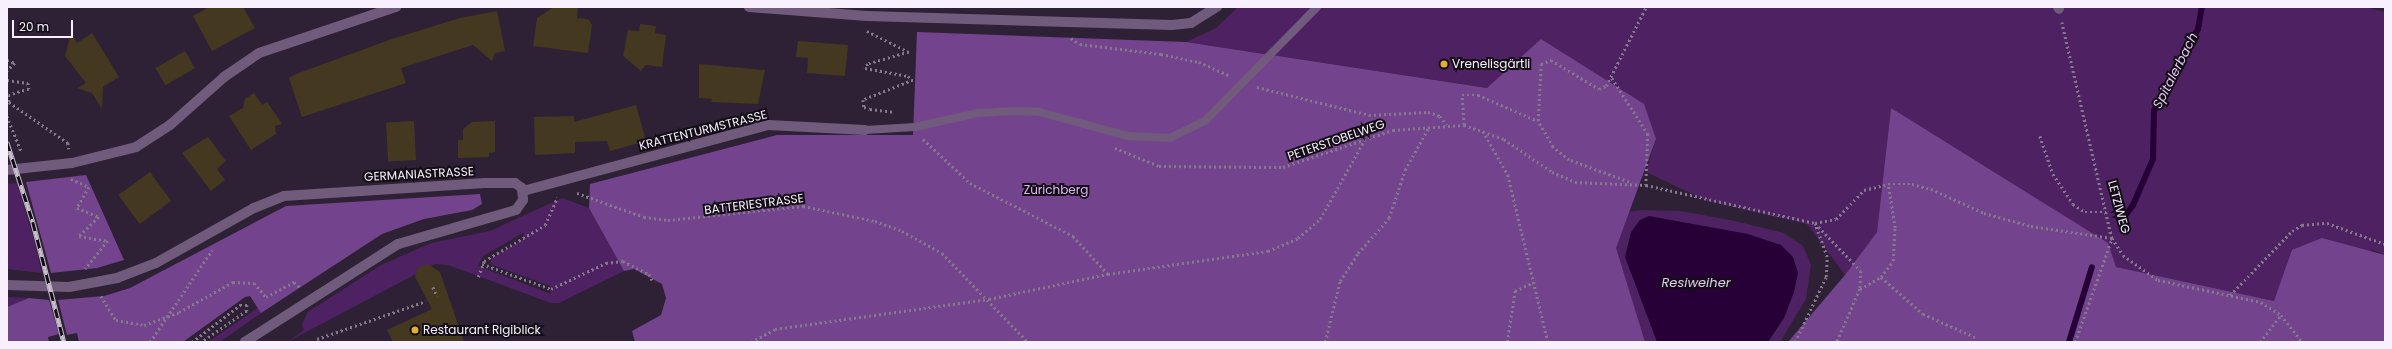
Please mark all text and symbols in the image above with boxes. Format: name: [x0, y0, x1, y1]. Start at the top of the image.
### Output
scale bar: [14, 12, 75, 38]
text: 20 m: [19, 18, 49, 35]
water label: Spitalerbach: [2150, 30, 2202, 112]
place label: Vrenelisgärtli: [1452, 57, 1530, 71]
marker: Vrenelisgärtli: [1439, 59, 1449, 69]
street label: KRATTENTURMSTRASSE: [637, 107, 769, 153]
street label: PETERSTOBELWEG: [1285, 117, 1387, 163]
street label: GERMANIASTRASSE: [364, 164, 474, 184]
street label: LETZIWEG: [2105, 179, 2133, 235]
park label: Zürichberg: [1024, 183, 1088, 197]
street label: BATTERIESTRASSE: [703, 191, 805, 217]
water label: Resiweiher: [1661, 275, 1731, 291]
place label: Restaurant Rigiblick: [423, 323, 541, 337]
marker: Restaurant Rigiblick: [410, 325, 420, 335]

